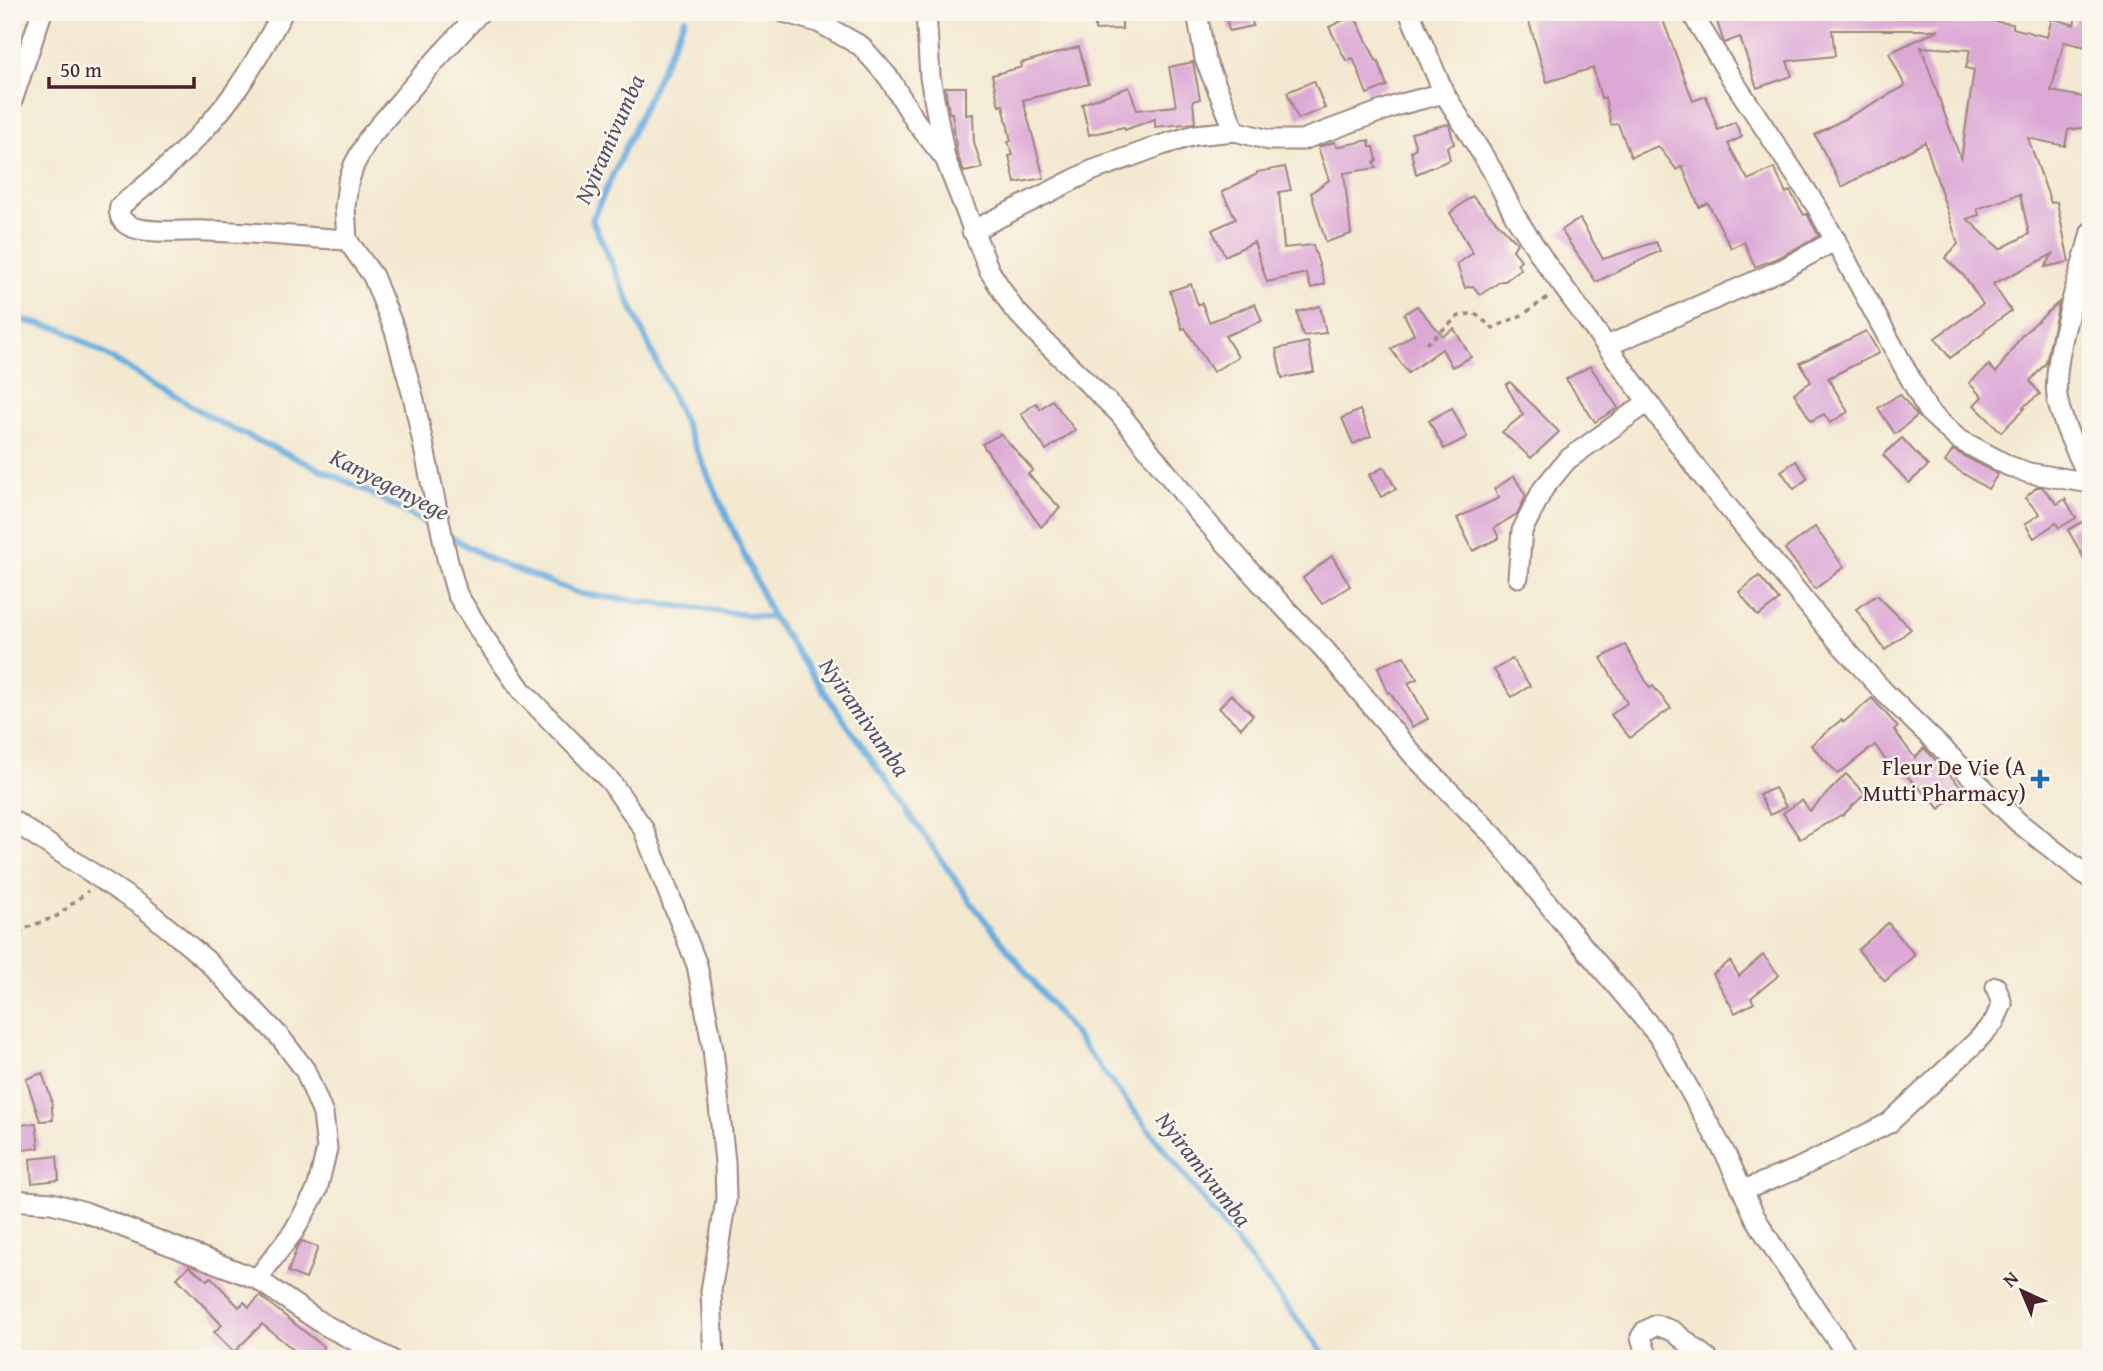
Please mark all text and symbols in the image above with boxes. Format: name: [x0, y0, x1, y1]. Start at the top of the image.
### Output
scale bar: [49, 46, 194, 90]
text: 50 m: [60, 54, 102, 85]
water label: Nyiramivumba: [564, 69, 653, 210]
water label: Kanyegenyege: [323, 439, 456, 529]
water label: Nyiramivumba: [810, 649, 919, 784]
place label: Fleur De Vie (A Mutti Pharmacy): [1863, 750, 2026, 809]
marker: Fleur De Vie (A Mutti Pharmacy): [2032, 771, 2048, 787]
water label: Nyiramivumba: [1147, 1103, 1260, 1234]
north arrow: [1988, 1256, 2058, 1326]
text: N: [1996, 1264, 2025, 1293]

